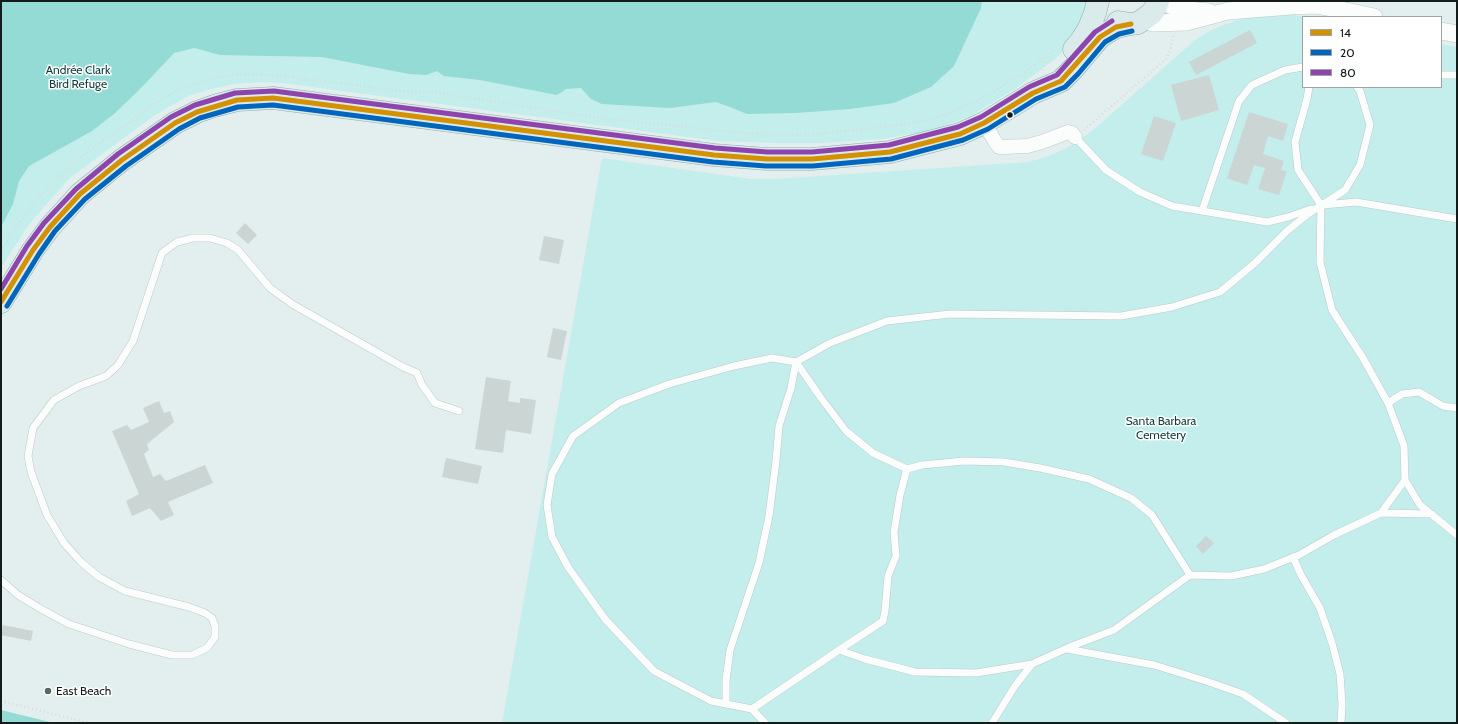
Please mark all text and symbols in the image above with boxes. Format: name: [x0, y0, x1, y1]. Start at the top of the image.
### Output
legend: [1302, 16, 1442, 88]
text: 14: [1340, 25, 1351, 40]
text: 20: [1340, 45, 1355, 60]
park label: Andrée Clark Bird Refuge: [46, 63, 110, 91]
text: 80: [1340, 65, 1356, 80]
unlabelled marker: [1005, 110, 1015, 120]
park label: Santa Barbara Cemetery: [1126, 414, 1196, 442]
place label: East Beach: [56, 684, 111, 698]
marker: East Beach: [43, 686, 53, 696]

